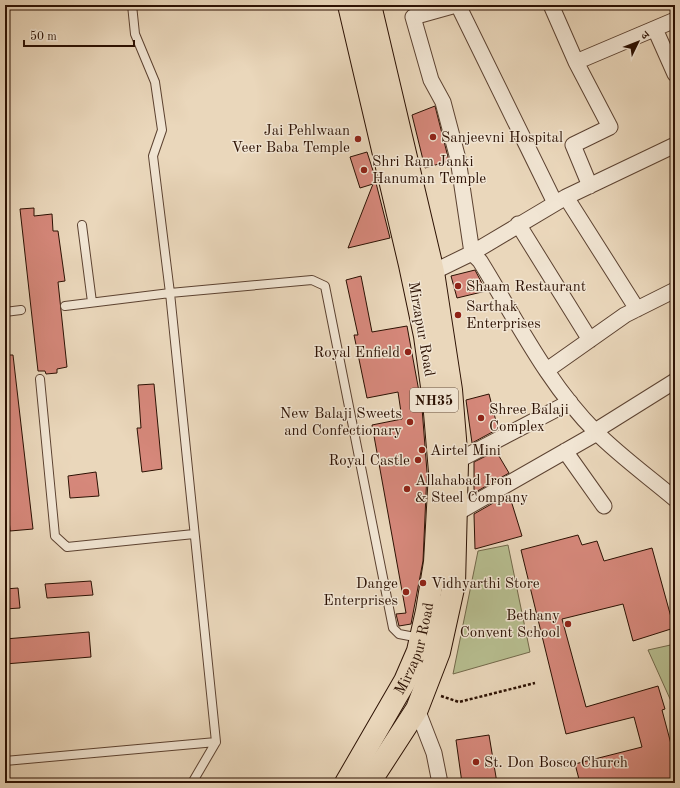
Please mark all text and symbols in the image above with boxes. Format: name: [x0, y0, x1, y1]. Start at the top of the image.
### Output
scale bar: [24, 22, 134, 48]
north arrow: [618, 22, 658, 62]
text: 50 m: [30, 30, 57, 43]
text: उ: [638, 30, 651, 43]
place label: Jai Pehlwaan Veer Baba Temple: [231, 124, 350, 156]
place label: Sanjeevni Hospital: [441, 131, 563, 146]
marker: Sanjeevni Hospital: [428, 132, 438, 142]
marker: Jai Pehlwaan Veer Baba Temple: [353, 134, 363, 144]
place label: Shri Ram Janki Hanuman Temple: [372, 155, 486, 187]
marker: Shri Ram Janki Hanuman Temple: [359, 165, 369, 175]
place label: Shaam Restaurant: [466, 280, 586, 295]
street label: Mirzapur Road: [405, 281, 436, 378]
marker: Shaam Restaurant: [453, 281, 463, 291]
place label: Sarthak Enterprises: [466, 300, 541, 332]
marker: Sarthak Enterprises: [453, 310, 463, 320]
place label: Royal Enfield: [314, 346, 400, 361]
marker: Royal Enfield: [403, 347, 413, 357]
road number: NH35: [410, 388, 458, 412]
place label: Shree Balaji Complex: [489, 403, 569, 435]
place label: New Balaji Sweets and Confectionary: [280, 407, 402, 439]
marker: Shree Balaji Complex: [476, 413, 486, 423]
marker: New Balaji Sweets and Confectionary: [405, 417, 415, 427]
place label: Airtel Mini: [430, 444, 501, 459]
marker: Airtel Mini: [417, 445, 427, 455]
place label: Royal Castle: [329, 454, 410, 469]
marker: Royal Castle: [413, 455, 423, 465]
place label: Allahabad Iron & Steel Company: [415, 474, 528, 506]
marker: Allahabad Iron & Steel Company: [402, 484, 412, 494]
place label: Dange Enterprises: [323, 577, 398, 609]
place label: Vidhyarthi Store: [431, 577, 540, 592]
marker: Vidhyarthi Store: [418, 578, 428, 588]
marker: Dange Enterprises: [401, 587, 411, 597]
street label: Mirzapur Road: [393, 601, 437, 698]
place label: Bethany Convent School: [460, 609, 560, 641]
marker: Bethany Convent School: [563, 619, 573, 629]
place label: St. Don Bosco Church: [484, 756, 628, 771]
marker: St. Don Bosco Church: [471, 757, 481, 767]

